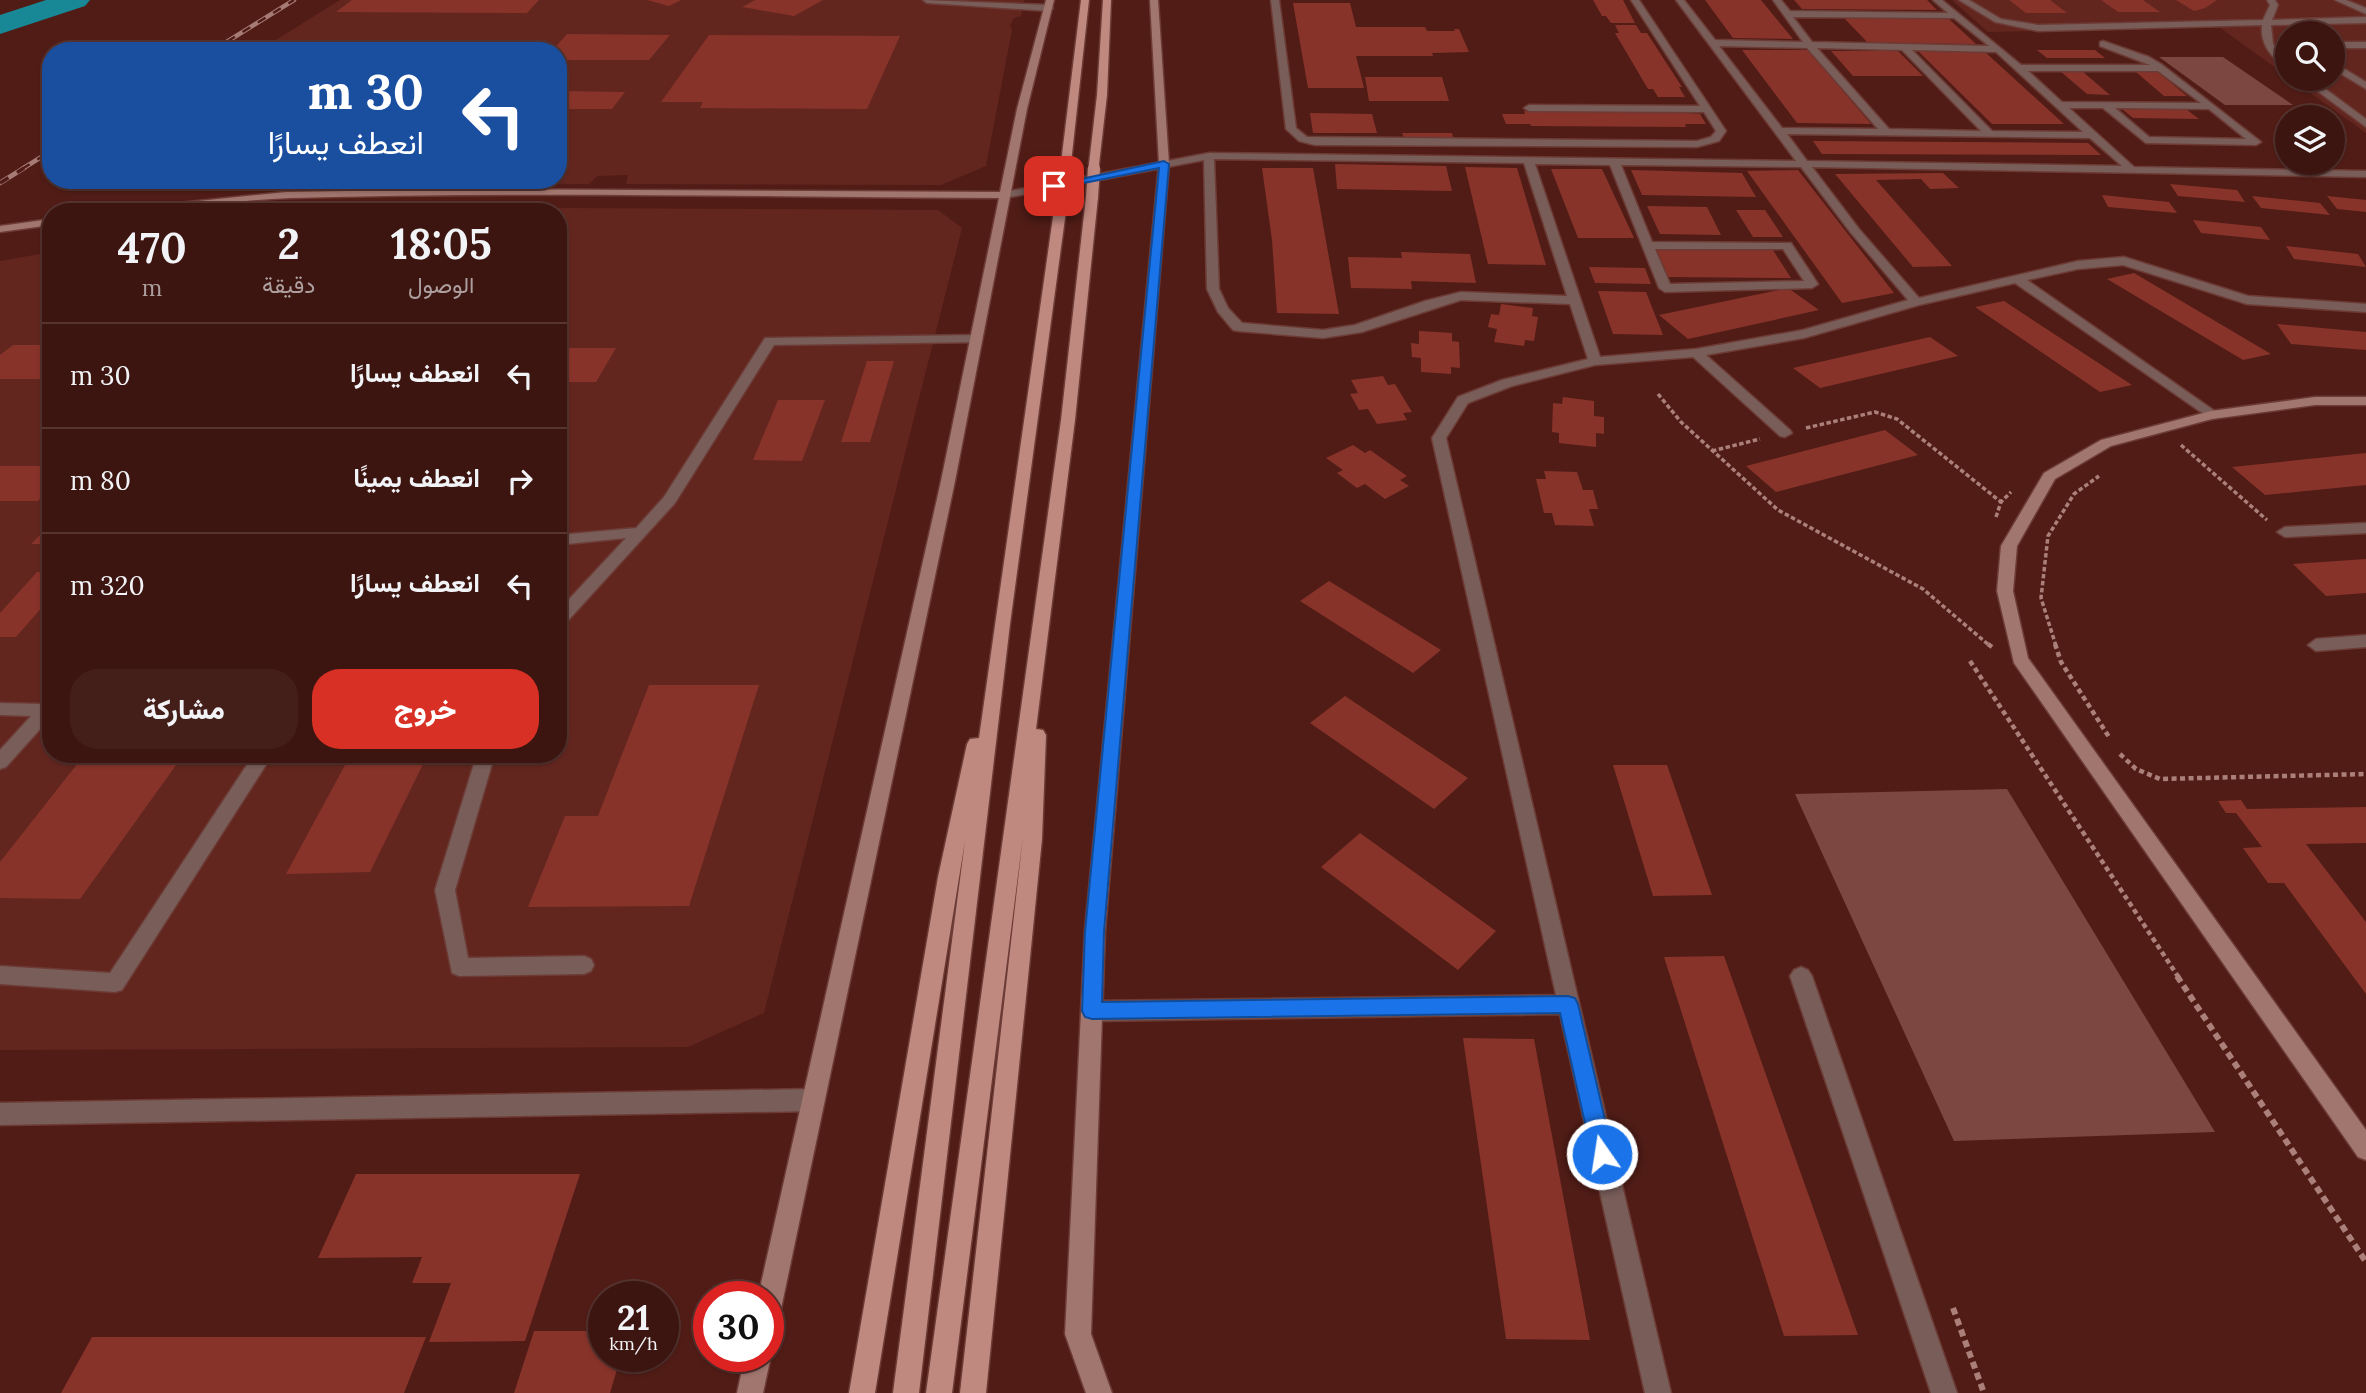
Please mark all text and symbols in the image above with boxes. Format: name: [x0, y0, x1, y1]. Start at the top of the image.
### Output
map controls: [2275, 21, 2345, 175]
button: search: [2275, 21, 2345, 91]
text: 30 m: [307, 60, 424, 122]
icon: left: [448, 70, 539, 161]
button: layers: [2275, 105, 2345, 175]
text: انعطف يسارًا: [268, 122, 424, 163]
pin: [1024, 156, 1084, 216]
icon: arrive: [1035, 167, 1073, 205]
text: 2: [278, 217, 300, 271]
text: 18:05: [391, 217, 492, 271]
text: 470: [117, 221, 187, 275]
text: دقيقة: [262, 270, 315, 299]
text: الوصول: [408, 270, 474, 299]
text: m: [142, 273, 162, 302]
text: انعطف يسارًا: [350, 356, 480, 389]
icon: left: [501, 357, 539, 395]
text: 30 m: [70, 359, 131, 392]
text: انعطف يمينًا: [353, 461, 480, 494]
icon: right: [501, 462, 539, 500]
text: 80 m: [70, 464, 131, 497]
text: انعطف يسارًا: [350, 566, 480, 599]
icon: left: [501, 567, 539, 605]
text: 320 m: [70, 569, 145, 602]
button: مشاركة: [70, 669, 298, 749]
button: خروج: [312, 669, 539, 749]
position arrow: [1565, 1117, 1639, 1191]
speed limit sign: 30: [693, 1281, 784, 1372]
text: 21: [617, 1295, 650, 1340]
text: km/h: [609, 1332, 658, 1355]

